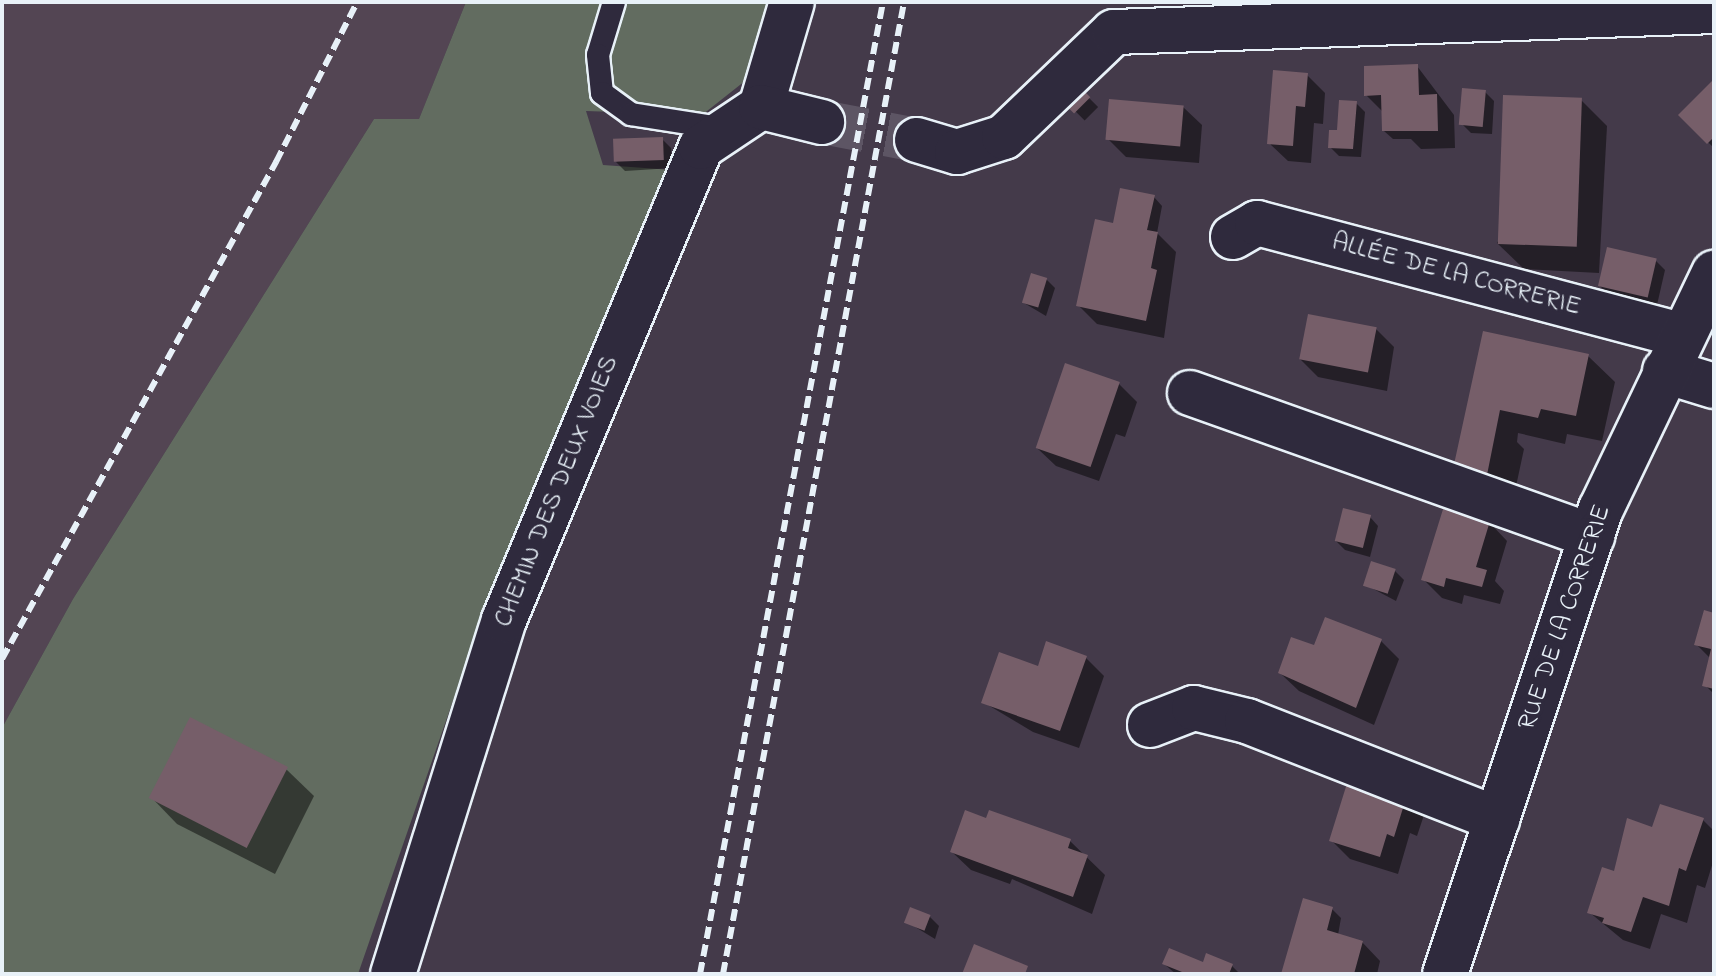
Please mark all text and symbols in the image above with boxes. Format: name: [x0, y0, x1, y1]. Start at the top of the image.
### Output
street label: ALLÉE DE LA CORRERIE: [1328, 228, 1584, 324]
street label: CHEMIN DES DEUX VOIES: [489, 352, 627, 632]
street label: RUE DE LA CORRERIE: [1513, 501, 1619, 735]

